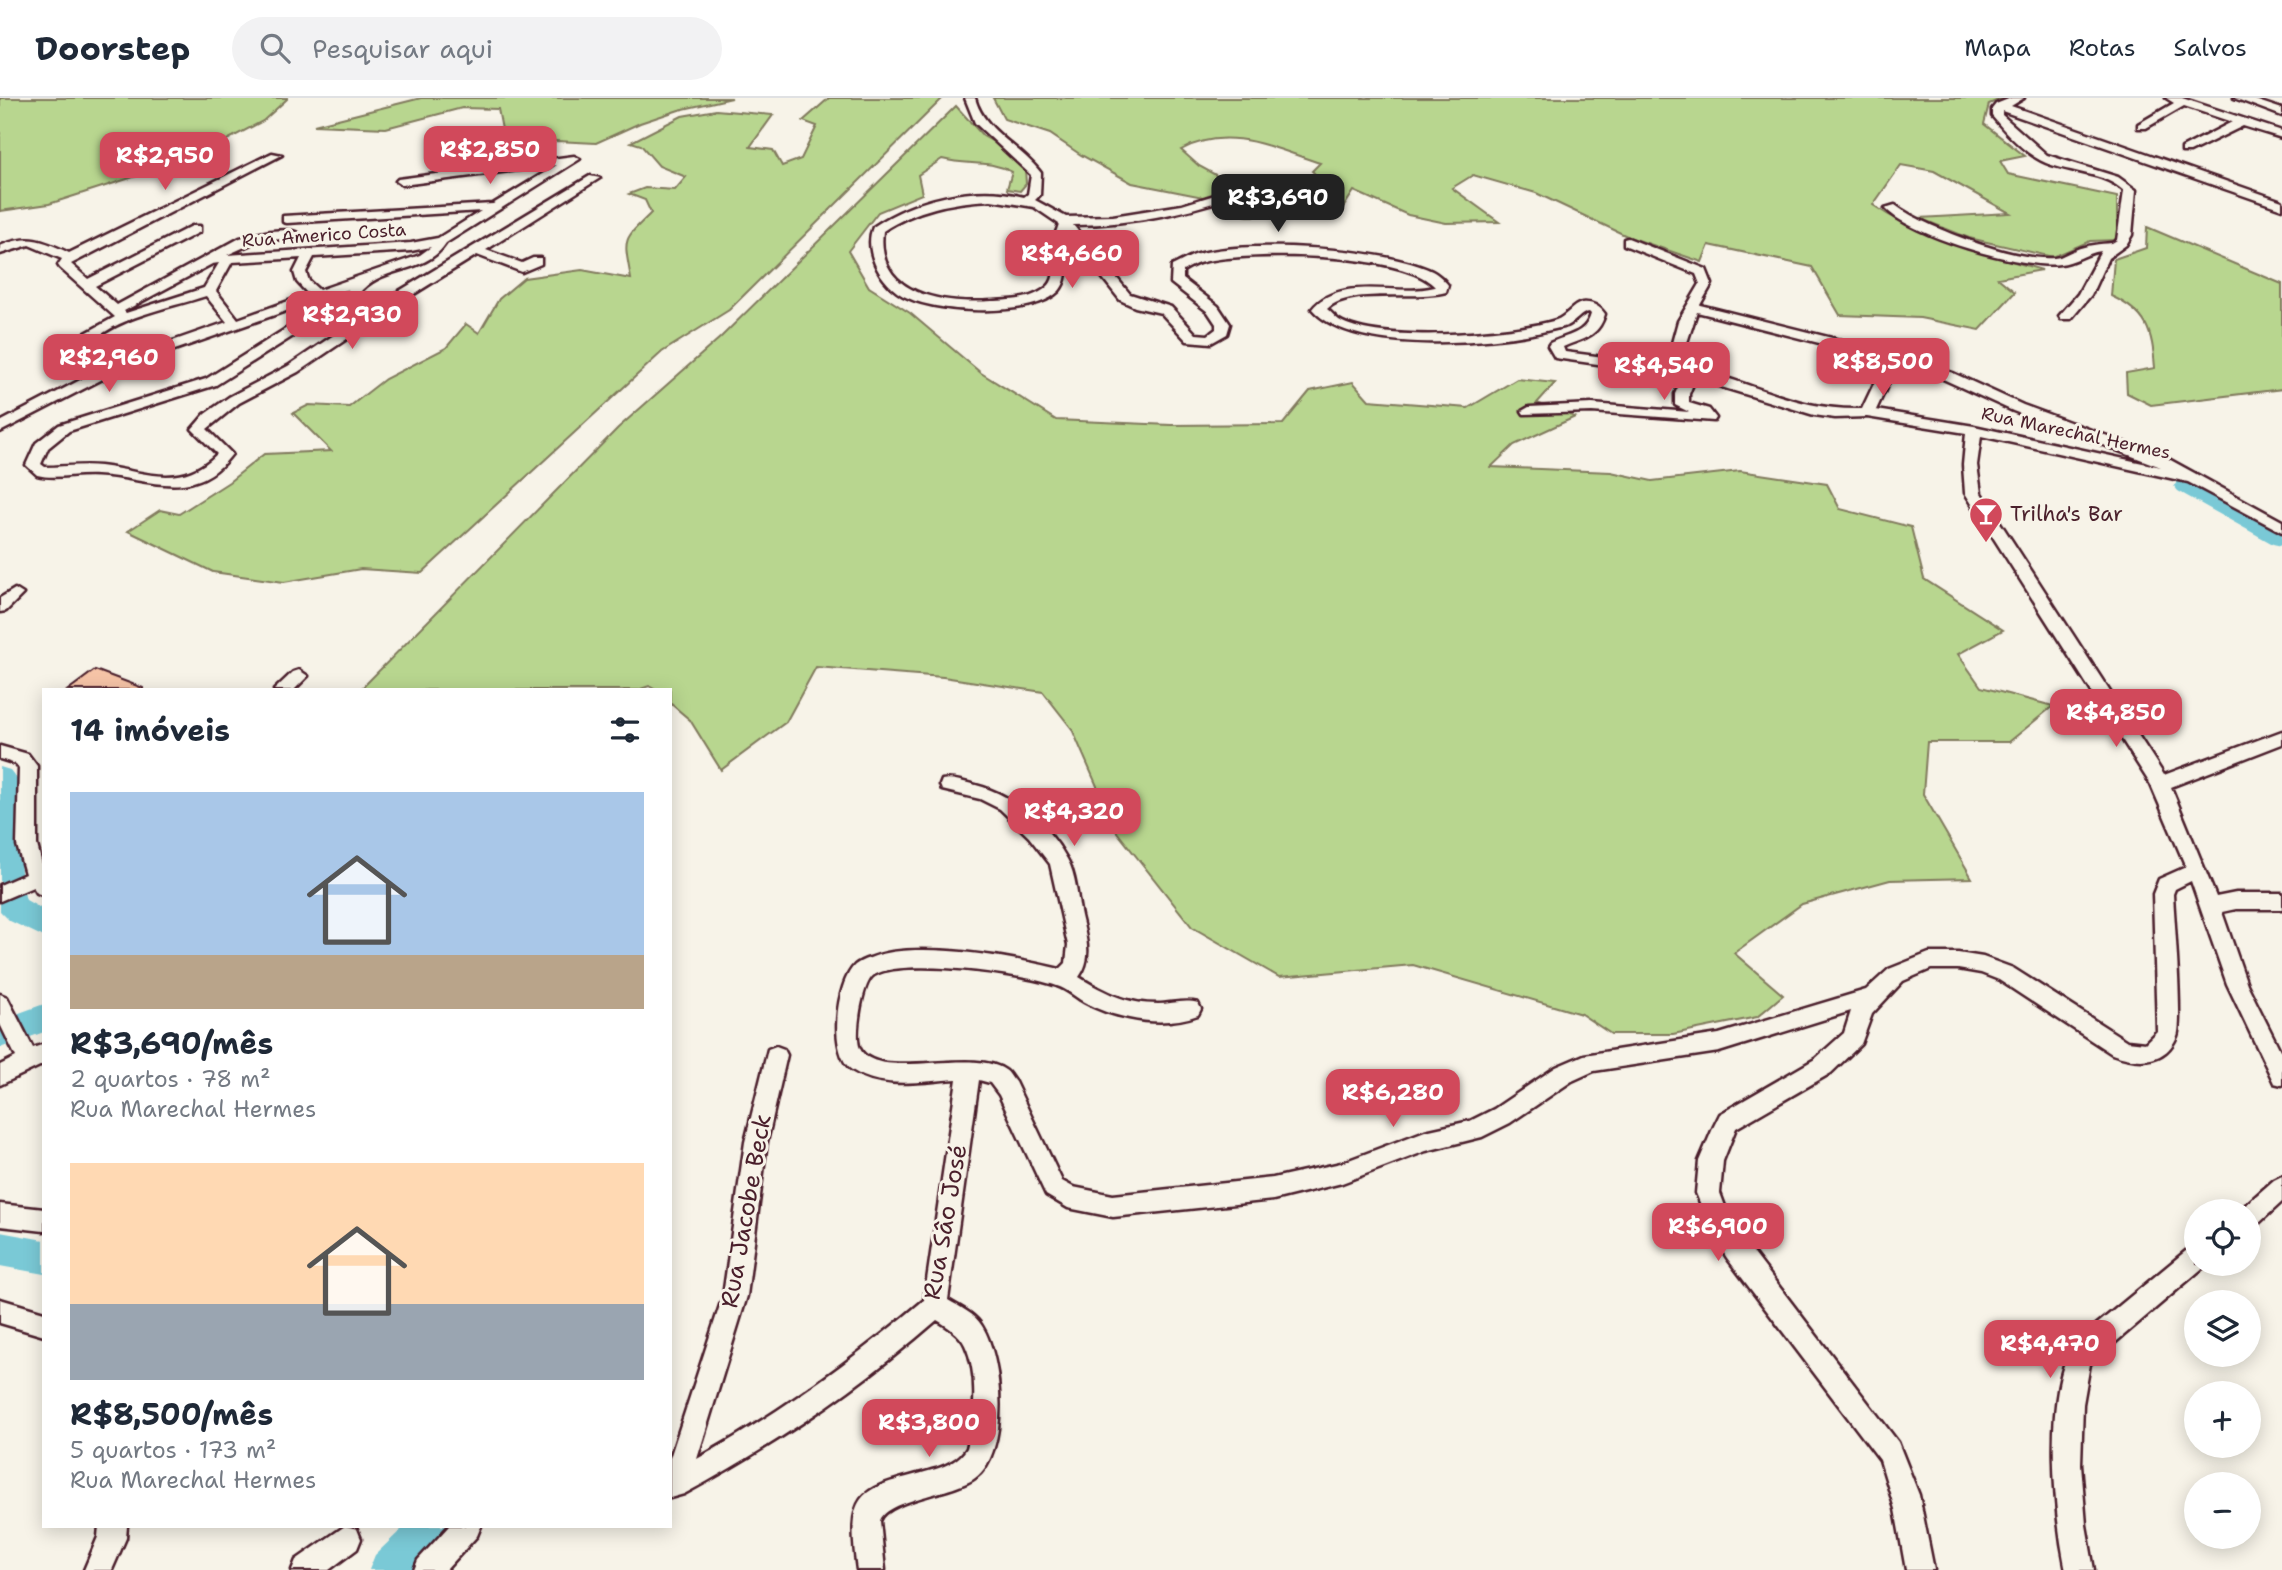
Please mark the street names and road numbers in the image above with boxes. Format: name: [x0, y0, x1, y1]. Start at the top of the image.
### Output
street label: Rua Americo Costa: [241, 217, 407, 253]
street label: Rua Marechal Hermes: [1979, 401, 2173, 465]
street label: Rua Jacobe Beck: [713, 1112, 779, 1310]
street label: Rua Sâo José: [916, 1142, 974, 1302]

